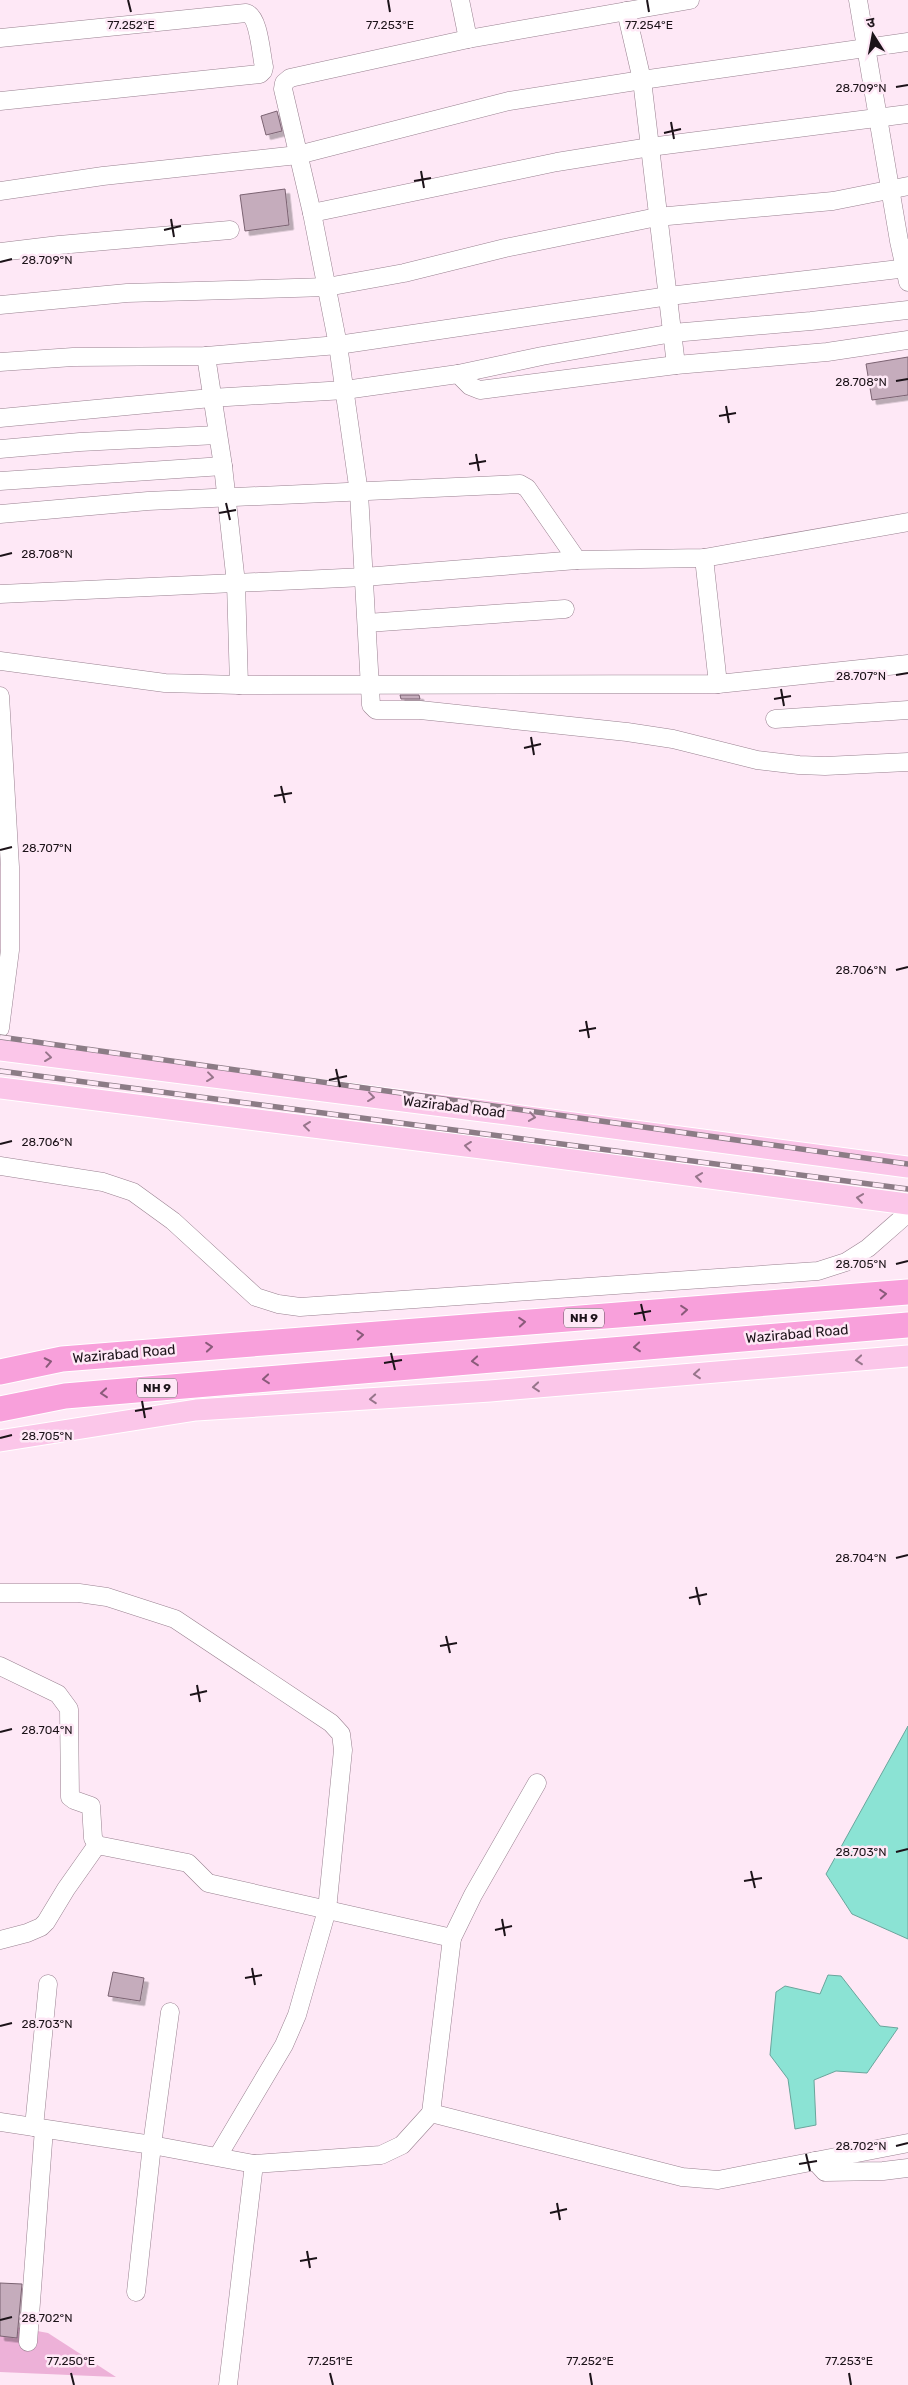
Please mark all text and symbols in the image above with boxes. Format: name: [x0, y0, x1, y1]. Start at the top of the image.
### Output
north arrow: [848, 10, 898, 60]
text: उ: [865, 13, 877, 32]
text: 77.252°E: [107, 18, 155, 32]
text: 77.253°E: [366, 18, 414, 32]
text: 77.254°E: [625, 18, 673, 32]
text: 28.709°N: [835, 81, 887, 95]
text: 28.709°N: [21, 253, 73, 267]
text: 28.708°N: [835, 375, 887, 389]
text: 28.708°N: [21, 547, 73, 561]
text: 28.707°N: [836, 669, 886, 683]
text: 28.707°N: [22, 841, 72, 855]
text: 28.706°N: [835, 963, 887, 977]
one-way arrow: [44, 1051, 53, 1061]
one-way arrow: [206, 1071, 214, 1082]
one-way arrow: [367, 1091, 375, 1102]
street label: Wazirabad Road: [402, 1092, 506, 1122]
one-way arrow: [528, 1112, 536, 1122]
one-way arrow: [303, 1121, 311, 1132]
text: 28.706°N: [21, 1135, 73, 1149]
one-way arrow: [464, 1141, 472, 1152]
one-way arrow: [694, 1172, 703, 1182]
one-way arrow: [855, 1193, 863, 1204]
text: 28.705°N: [835, 1257, 887, 1271]
one-way arrow: [879, 1289, 887, 1300]
one-way arrow: [680, 1304, 688, 1315]
road number: NH 9: [564, 1309, 604, 1328]
one-way arrow: [518, 1317, 526, 1328]
street label: Wazirabad Road: [745, 1321, 849, 1347]
one-way arrow: [356, 1330, 364, 1341]
street label: Wazirabad Road: [72, 1341, 176, 1367]
one-way arrow: [206, 1342, 214, 1353]
one-way arrow: [633, 1342, 641, 1353]
one-way arrow: [855, 1354, 863, 1365]
one-way arrow: [471, 1355, 479, 1366]
one-way arrow: [43, 1357, 52, 1368]
one-way arrow: [693, 1368, 701, 1379]
one-way arrow: [261, 1373, 269, 1384]
road number: NH 9: [137, 1379, 177, 1398]
one-way arrow: [531, 1382, 539, 1393]
one-way arrow: [100, 1387, 108, 1398]
one-way arrow: [369, 1393, 377, 1404]
text: 28.705°N: [21, 1429, 73, 1443]
text: 28.704°N: [835, 1551, 887, 1565]
text: 28.704°N: [21, 1723, 73, 1737]
text: 28.703°N: [835, 1845, 887, 1859]
text: 28.703°N: [21, 2017, 73, 2031]
text: 28.702°N: [835, 2139, 887, 2153]
text: 28.702°N: [21, 2311, 73, 2325]
text: 77.250°E: [47, 2354, 95, 2368]
text: 77.251°E: [307, 2354, 353, 2368]
text: 77.252°E: [566, 2354, 614, 2368]
text: 77.253°E: [825, 2354, 873, 2368]

